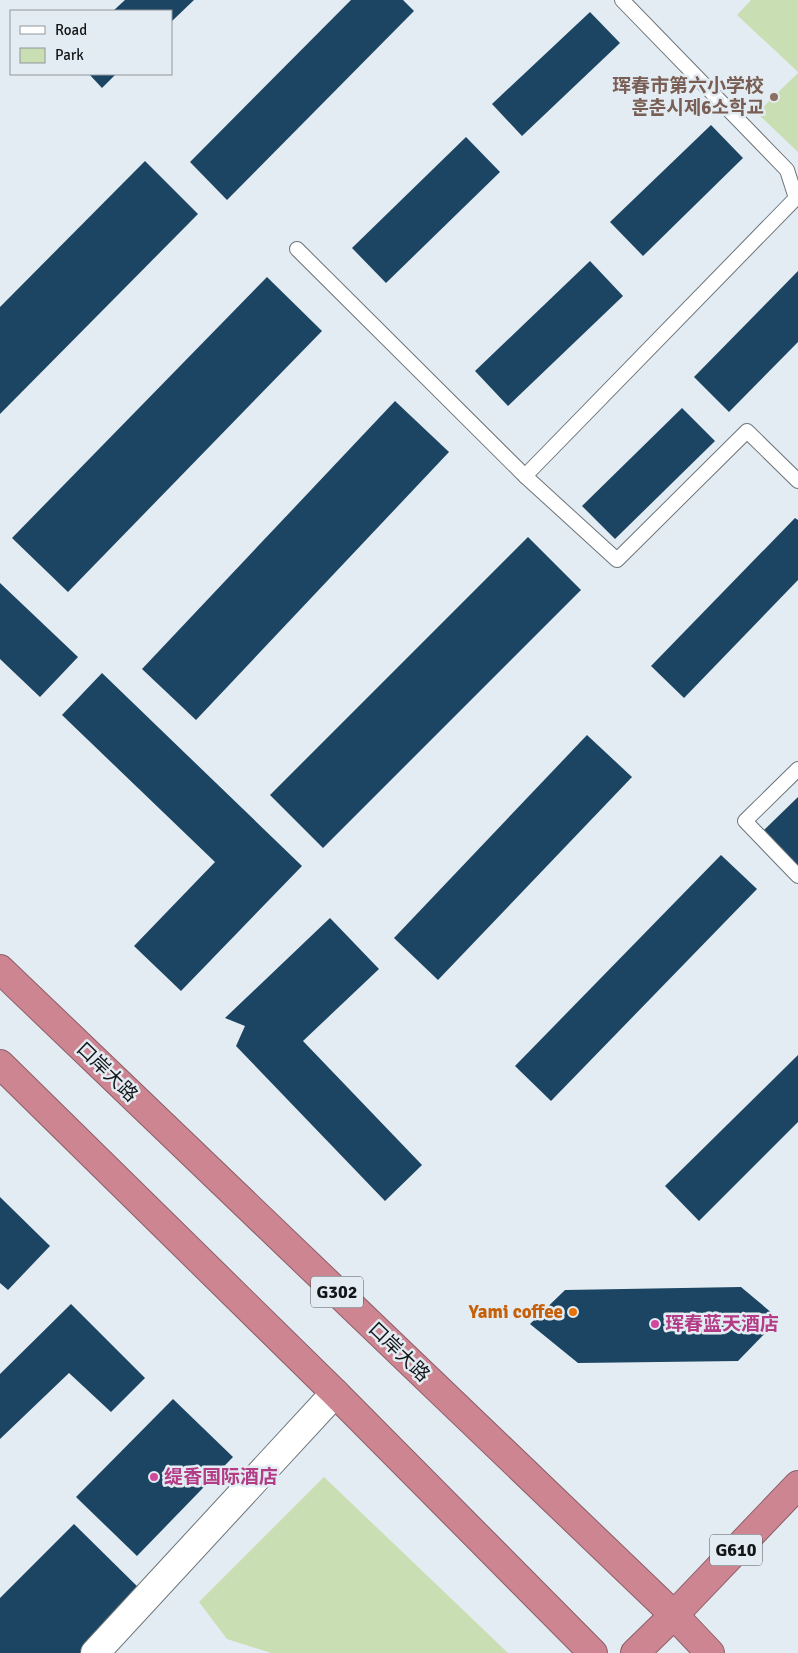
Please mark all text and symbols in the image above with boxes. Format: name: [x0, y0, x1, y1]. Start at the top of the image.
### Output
legend: [10, 10, 172, 75]
text: Road: [55, 21, 87, 39]
text: Park: [55, 46, 84, 64]
place label: 珲春市第六小学校 훈춘시제6소학교: [612, 74, 764, 120]
marker: 珲春市第六小学校 훈춘시제6소학교: [768, 91, 780, 103]
street label: 口岸大路: [71, 1037, 143, 1107]
road number: G302: [311, 1276, 363, 1308]
place label: Yami coffee: [467, 1300, 563, 1324]
marker: Yami coffee: [567, 1306, 579, 1318]
place label: 珲春蓝天酒店: [665, 1312, 779, 1336]
street label: 口岸大路: [363, 1317, 435, 1387]
marker: 珲春蓝天酒店: [649, 1318, 661, 1330]
place label: 缇香国际酒店: [164, 1465, 278, 1489]
marker: 缇香国际酒店: [148, 1471, 160, 1483]
road number: G610: [710, 1534, 762, 1566]

